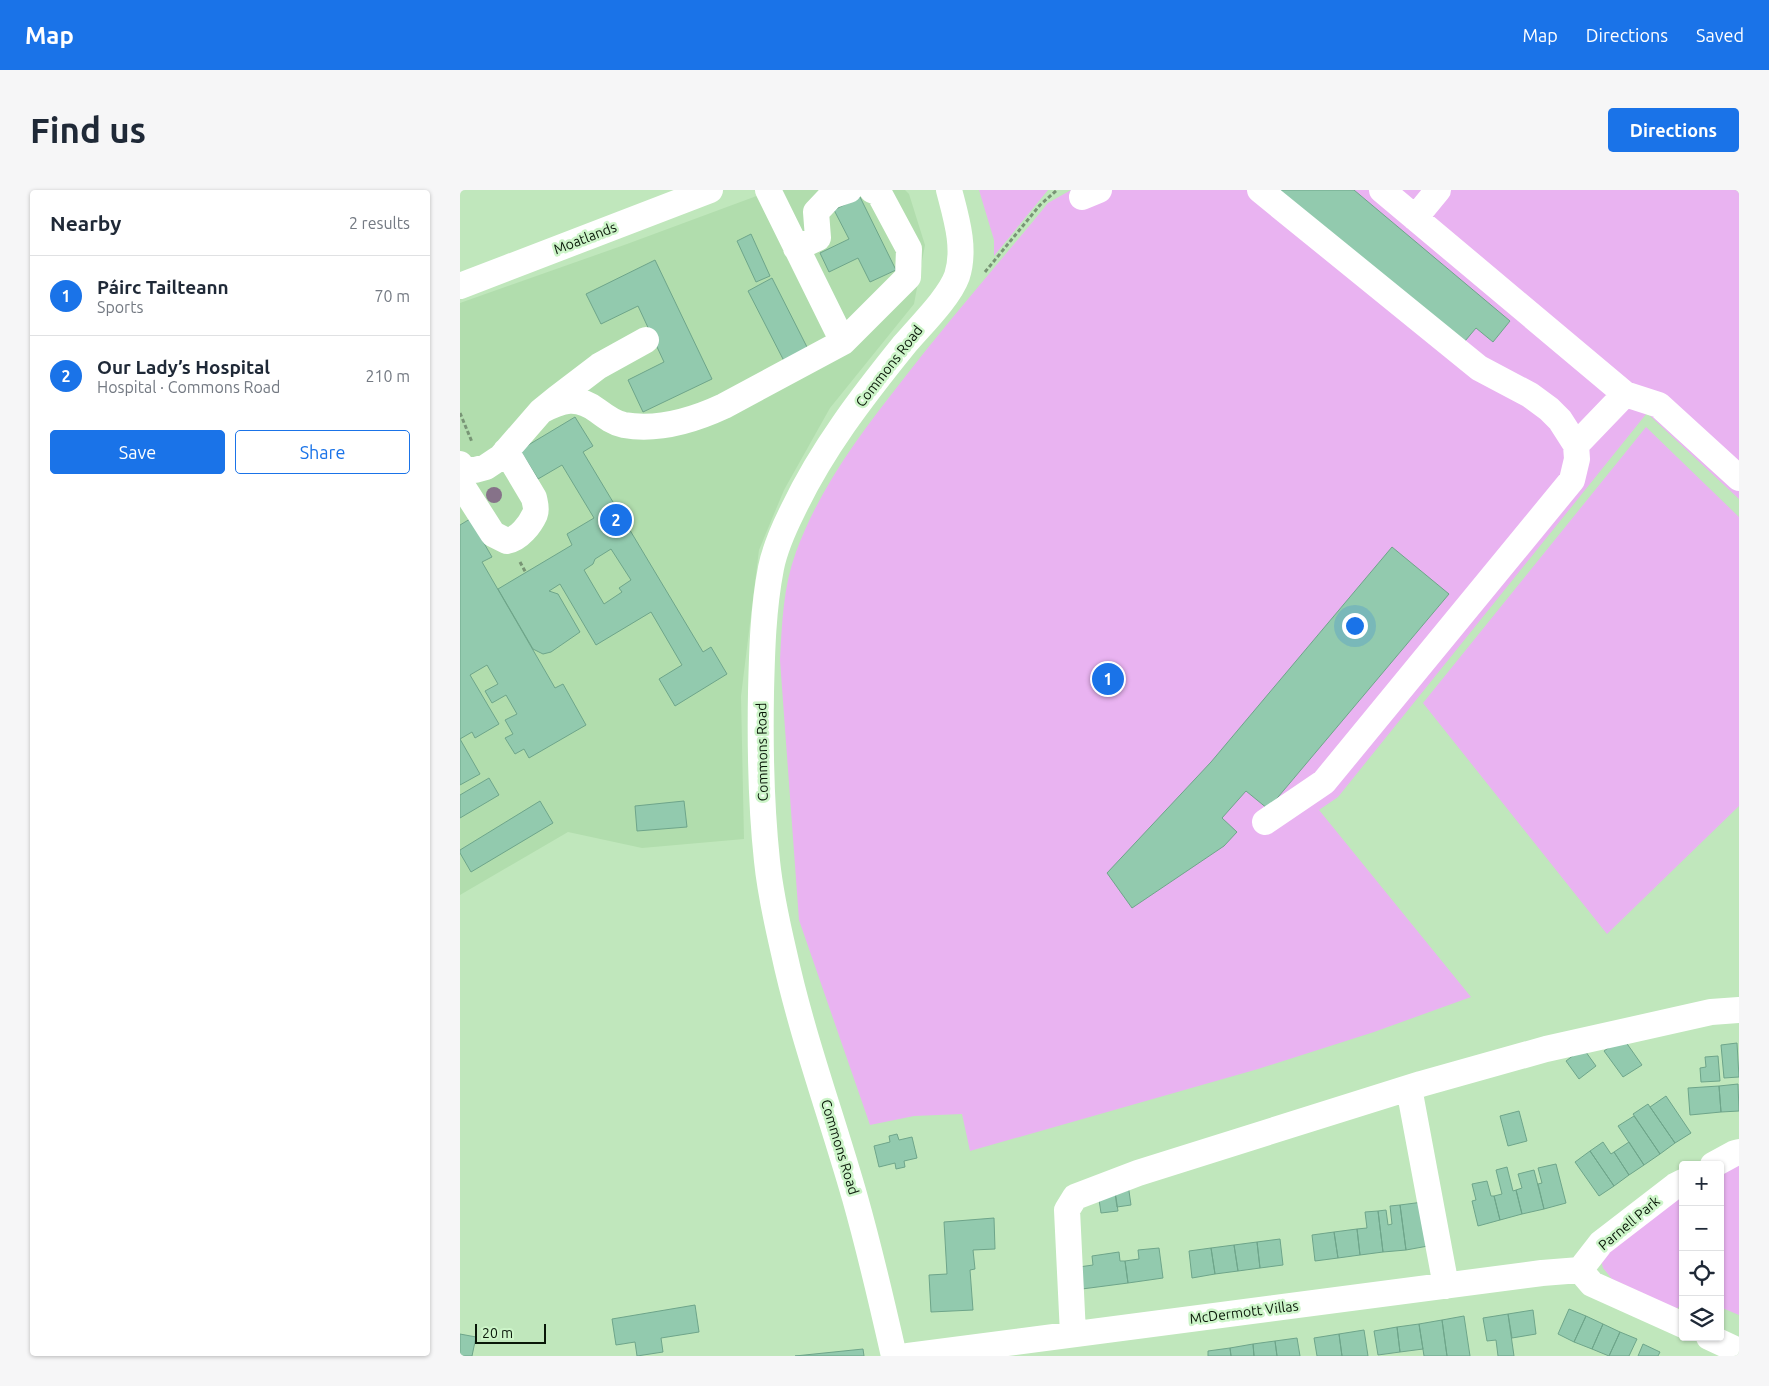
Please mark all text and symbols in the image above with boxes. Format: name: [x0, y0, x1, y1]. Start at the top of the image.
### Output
text: Map: [25, 22, 74, 49]
text: Map: [1522, 25, 1558, 45]
text: Directions: [1586, 25, 1668, 45]
text: Saved: [1696, 25, 1744, 45]
button: Directions: [1608, 108, 1739, 152]
text: Find us: [30, 110, 146, 150]
text: Nearby: [50, 211, 121, 235]
text: 2 results: [349, 214, 410, 232]
street label: Moatlands: [551, 219, 619, 257]
text: Páirc Tailteann: [97, 276, 229, 298]
text: 1: [61, 287, 71, 305]
text: 70 m: [374, 287, 410, 305]
text: Sports: [97, 298, 143, 316]
street label: Commons Road: [852, 322, 926, 410]
text: Our Lady’s Hospital: [97, 356, 270, 378]
text: 2: [61, 367, 71, 385]
text: 210 m: [365, 367, 410, 385]
text: Hospital · Commons Road: [97, 378, 280, 396]
button: Save: [50, 430, 225, 474]
button: Share: [235, 430, 410, 474]
pin: 2: [600, 501, 632, 539]
your location: [1342, 613, 1368, 639]
pin: 1: [1092, 660, 1124, 698]
street label: Commons Road: [753, 703, 771, 801]
street label: Commons Road: [818, 1097, 862, 1197]
map controls: [1679, 1161, 1724, 1341]
button: +: [1679, 1161, 1724, 1206]
street label: Parnell Park: [1595, 1193, 1663, 1253]
button: −: [1679, 1206, 1724, 1251]
button: locate: [1679, 1251, 1724, 1296]
button: layers: [1679, 1296, 1724, 1341]
street label: McDermott Villas: [1189, 1297, 1299, 1327]
scale bar: [475, 1321, 546, 1344]
text: 20 m: [482, 1325, 513, 1341]

